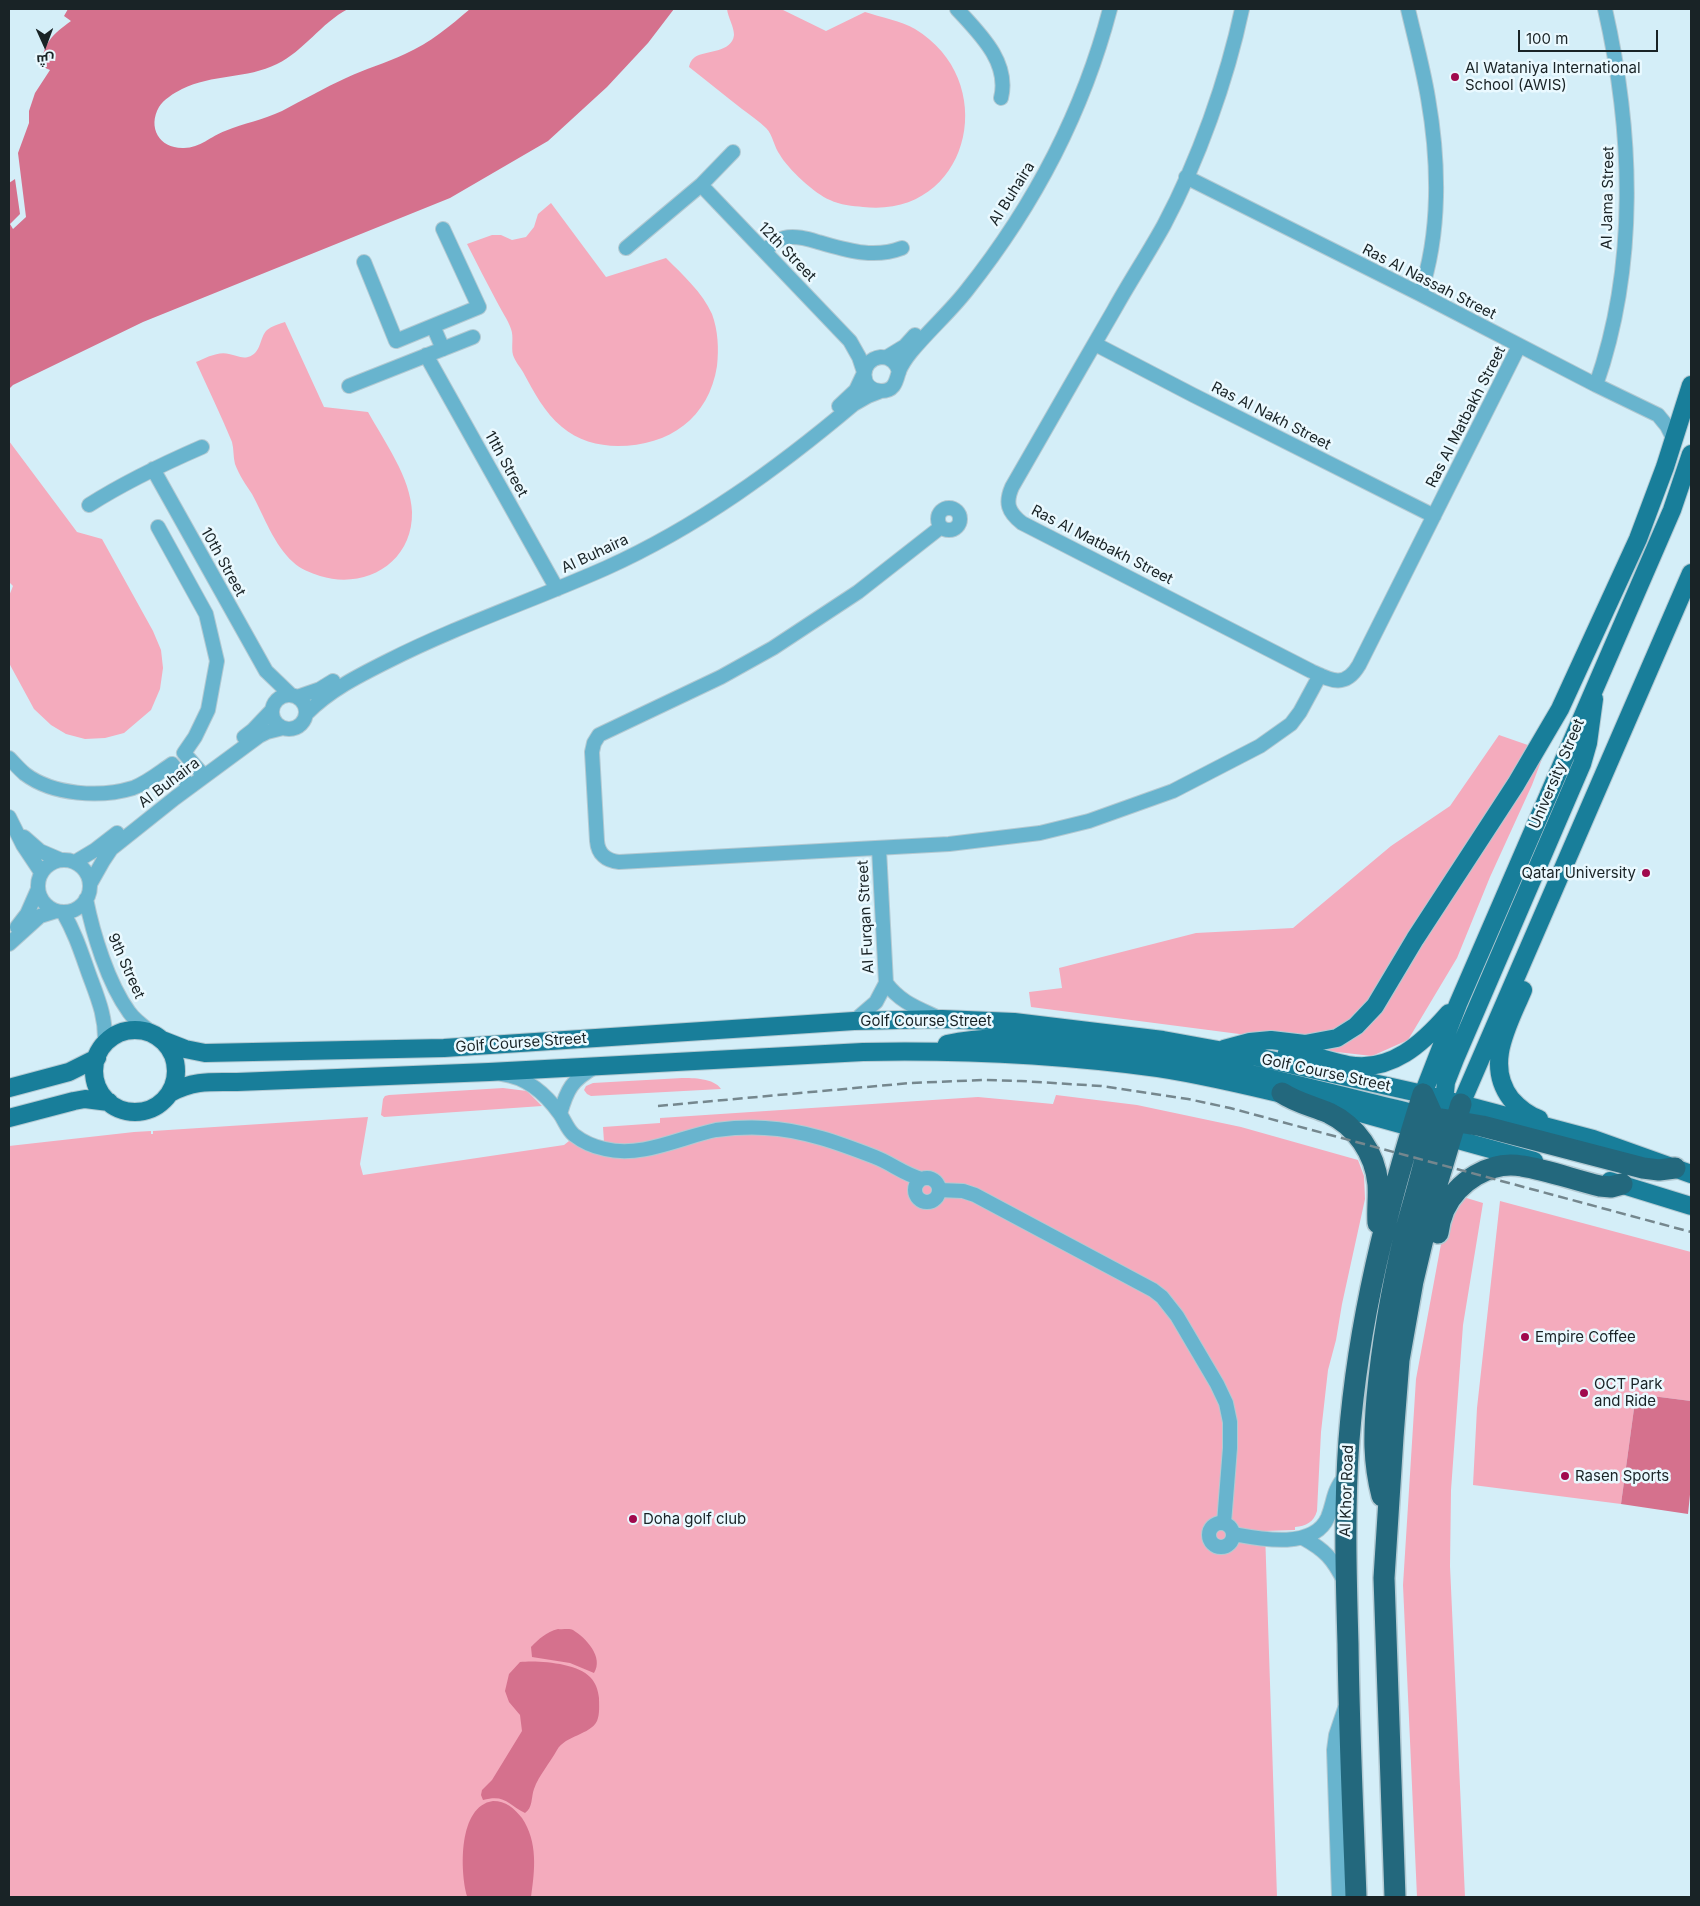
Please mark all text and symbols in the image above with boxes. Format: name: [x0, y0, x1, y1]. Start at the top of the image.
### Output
north arrow: [20, 20, 70, 70]
scale bar: [1520, 20, 1660, 52]
text: 100 m: [1526, 29, 1568, 48]
text: ش: [36, 52, 55, 69]
place label: Al Wataniya International School (AWIS): [1465, 59, 1641, 94]
marker: Al Wataniya International School (AWIS): [1449, 71, 1461, 83]
street label: Al Jama Street: [1598, 146, 1618, 250]
street label: Al Buhaira: [985, 159, 1039, 229]
street label: 12th Street: [754, 219, 820, 285]
street label: Ras Al Nassah Street: [1359, 240, 1499, 324]
street label: Ras Al Matbakh Street: [1422, 343, 1510, 491]
street label: Ras Al Nakh Street: [1208, 378, 1334, 454]
street label: 11th Street: [480, 428, 532, 500]
street label: Ras Al Matbakh Street: [1028, 501, 1176, 589]
street label: 10th Street: [197, 524, 249, 600]
street label: Al Buhaira: [559, 531, 631, 577]
street label: University Street: [1526, 716, 1588, 832]
street label: Al Buhaira: [135, 754, 203, 812]
street label: Al Furqan Street: [854, 860, 878, 974]
place label: Qatar University: [1521, 864, 1636, 882]
marker: Qatar University: [1640, 867, 1652, 879]
street label: 9th Street: [104, 930, 148, 1002]
street label: Golf Course Street: [860, 1012, 992, 1030]
street label: Golf Course Street: [455, 1029, 587, 1057]
street label: Golf Course Street: [1260, 1051, 1392, 1095]
place label: Empire Coffee: [1535, 1328, 1636, 1346]
marker: Empire Coffee: [1519, 1331, 1531, 1343]
place label: OCT Park and Ride: [1594, 1375, 1662, 1410]
marker: OCT Park and Ride: [1578, 1387, 1590, 1399]
street label: Al Khor Road: [1336, 1445, 1358, 1537]
place label: Rasen Sports: [1575, 1467, 1669, 1485]
marker: Rasen Sports: [1559, 1470, 1571, 1482]
place label: Doha golf club: [643, 1510, 746, 1528]
marker: Doha golf club: [627, 1513, 639, 1525]

